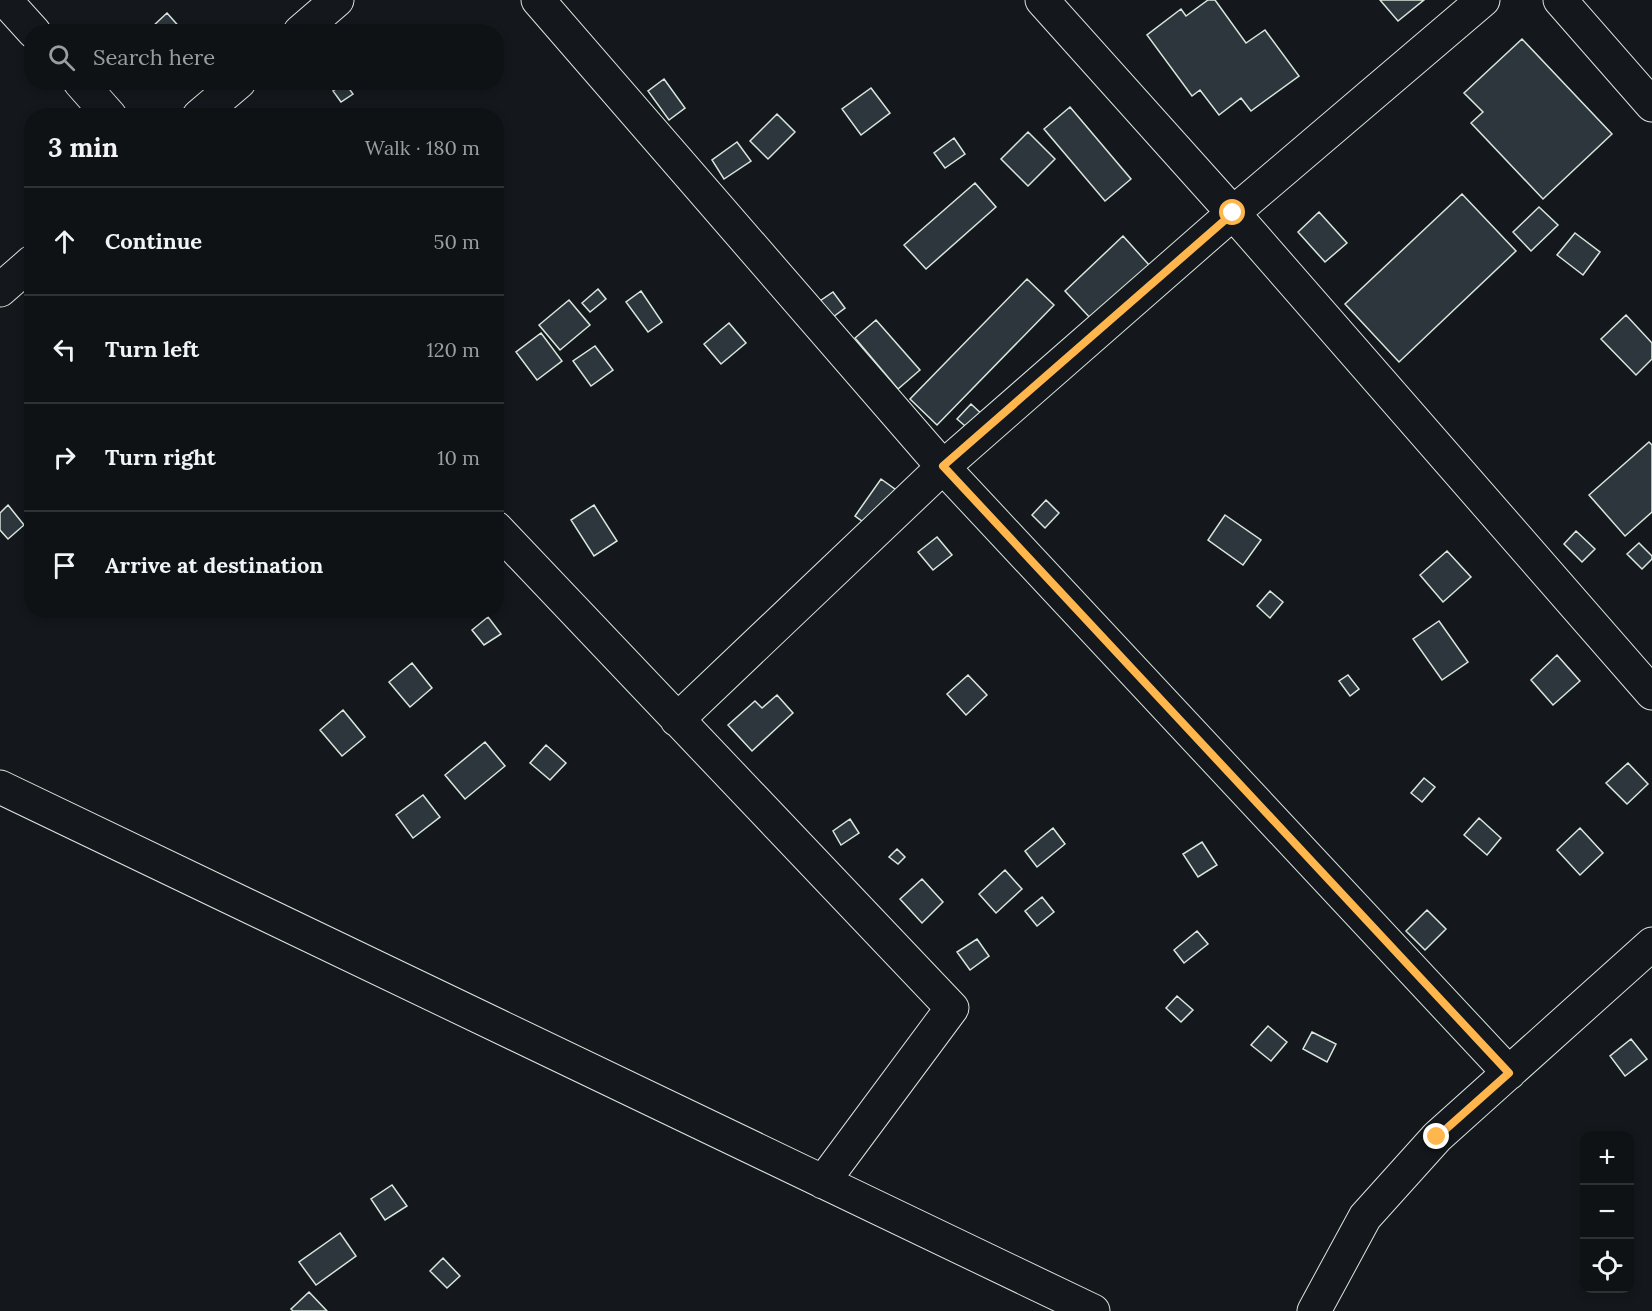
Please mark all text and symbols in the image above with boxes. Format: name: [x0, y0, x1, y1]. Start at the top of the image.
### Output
search box: [24, 24, 504, 90]
icon: search: [45, 41, 78, 74]
text: Search here: [93, 43, 215, 71]
text: 3 min: [48, 131, 118, 164]
text: Walk · 180 m: [365, 135, 480, 160]
route start: [1219, 199, 1245, 225]
icon: ahead: [48, 225, 81, 258]
text: Continue: [105, 227, 202, 255]
text: 50 m: [434, 229, 480, 254]
icon: left: [48, 333, 81, 366]
text: Turn left: [105, 335, 199, 363]
text: 120 m: [426, 337, 480, 362]
icon: right: [48, 441, 81, 474]
text: Turn right: [105, 443, 216, 471]
text: 10 m: [437, 445, 480, 470]
icon: arrive: [48, 549, 81, 582]
text: Arrive at destination: [105, 551, 323, 579]
route end: [1423, 1123, 1449, 1149]
map controls: [1580, 1131, 1634, 1293]
button: +: [1580, 1131, 1634, 1185]
button: −: [1580, 1185, 1634, 1239]
button: locate: [1580, 1239, 1634, 1293]

